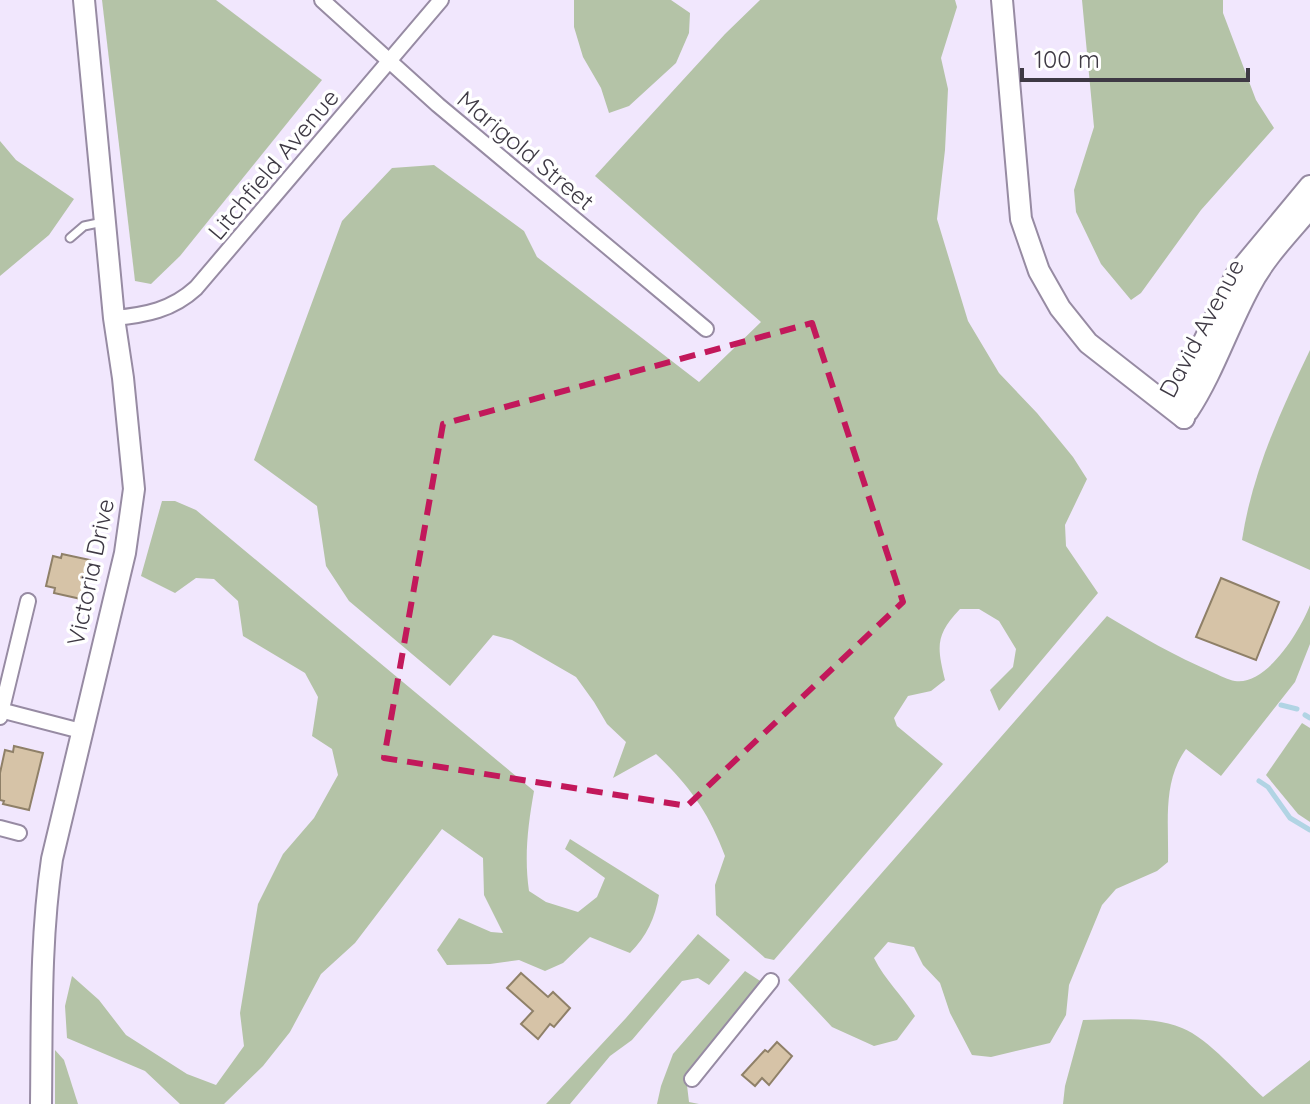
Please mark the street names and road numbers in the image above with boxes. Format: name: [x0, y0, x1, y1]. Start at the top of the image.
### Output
street label: Litchfield Avenue: [201, 82, 345, 246]
street label: Marigold Street: [451, 84, 601, 216]
street label: David Avenue: [1152, 254, 1250, 402]
street label: Victoria Drive: [60, 496, 120, 648]

